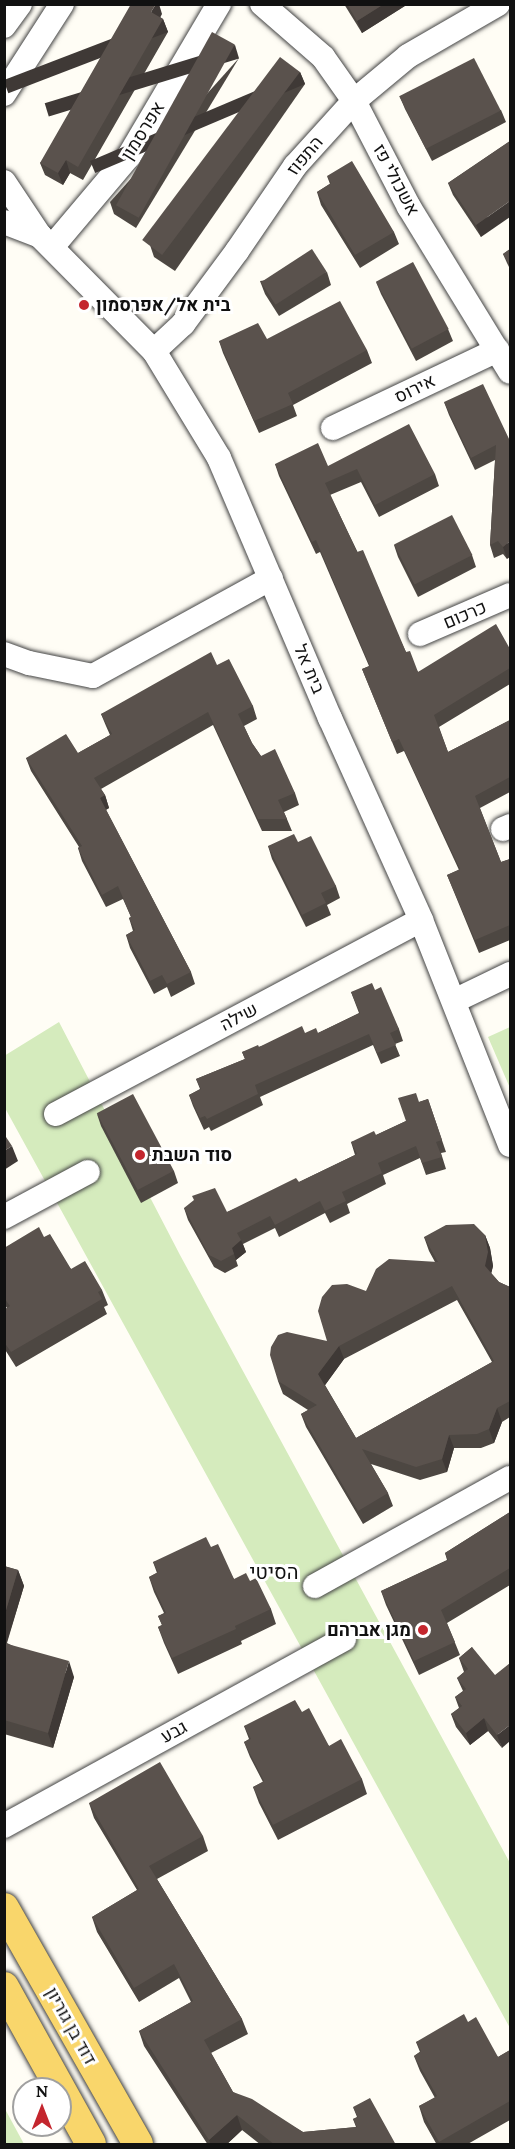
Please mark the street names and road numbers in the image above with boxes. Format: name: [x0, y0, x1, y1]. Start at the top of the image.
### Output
street label: אפרסמון: [117, 98, 169, 164]
street label: התפוז: [282, 132, 328, 180]
street label: אשכולי פז: [368, 141, 424, 219]
street label: אירוס: [391, 370, 439, 408]
street label: כרכום: [440, 596, 490, 634]
street label: בית אל: [289, 641, 329, 697]
street label: שילה: [216, 998, 262, 1036]
street label: גבע: [157, 1716, 191, 1748]
street label: דוד בן גוריון: [41, 1983, 101, 2069]

